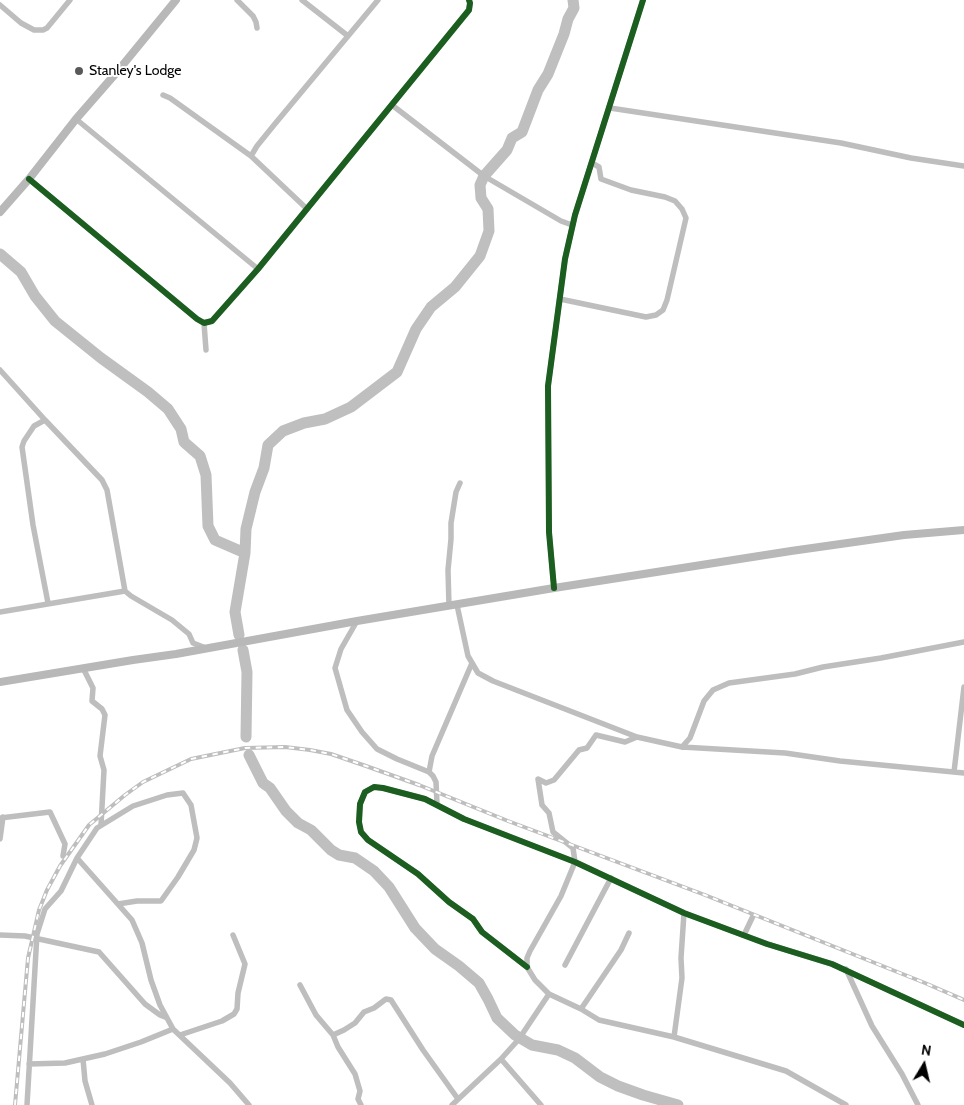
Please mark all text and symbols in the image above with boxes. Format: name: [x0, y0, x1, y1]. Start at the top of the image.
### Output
place label: Stanley's Lodge: [89, 63, 181, 79]
marker: Stanley's Lodge: [73, 65, 85, 77]
north arrow: [899, 1040, 949, 1090]
text: N: [920, 1041, 933, 1060]

